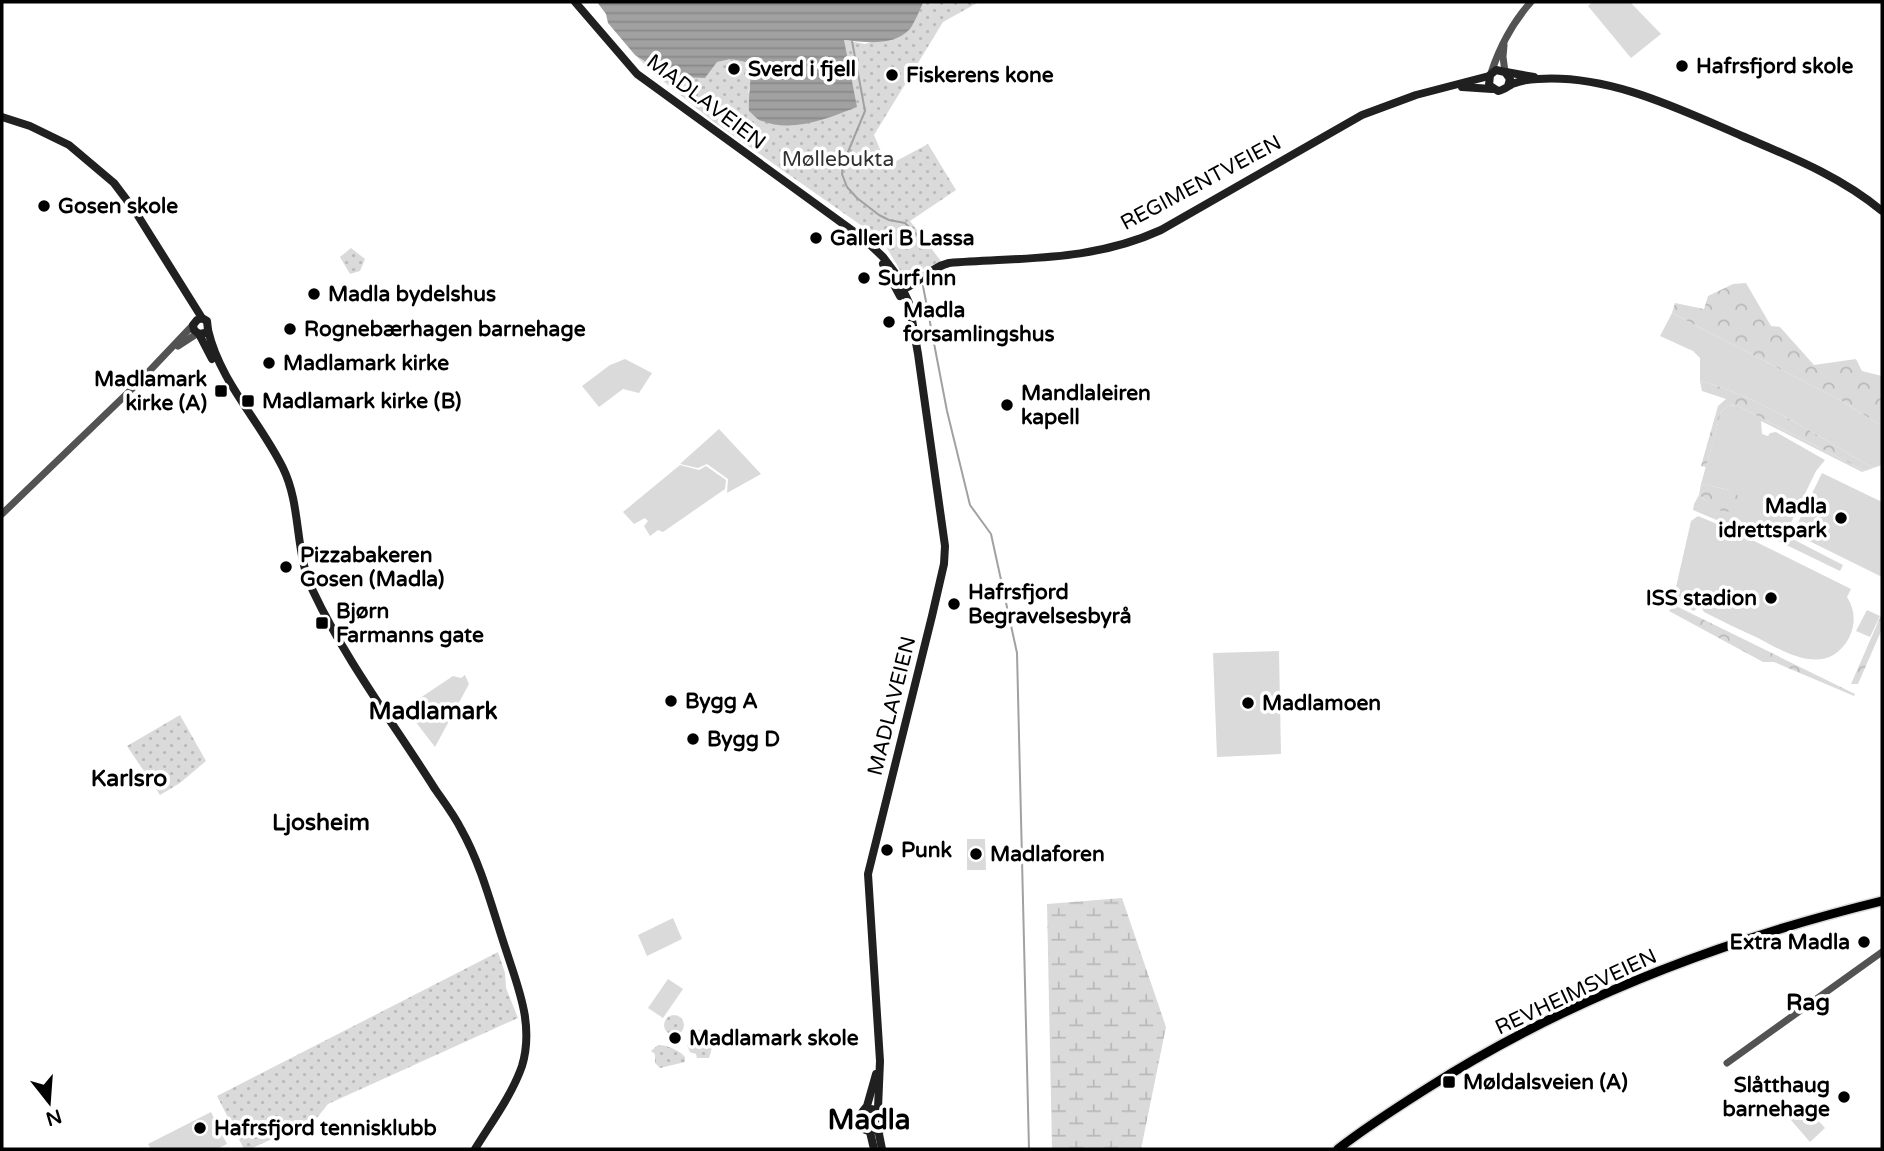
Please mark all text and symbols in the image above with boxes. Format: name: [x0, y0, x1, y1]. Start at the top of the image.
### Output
street label: MADLAVEIEN: [642, 49, 770, 155]
place label: Hafrsfjord skole: [1696, 54, 1853, 79]
place label: Sverd i fjell: [748, 57, 856, 82]
marker: Hafrsfjord skole: [1674, 58, 1690, 74]
marker: Sverd i fjell: [726, 61, 742, 77]
place label: Fiskerens kone: [906, 63, 1054, 88]
marker: Fiskerens kone: [884, 67, 900, 83]
street label: REGIMENTVEIEN: [1116, 130, 1286, 236]
park label: Møllebukta: [782, 147, 894, 172]
place label: Gosen skole: [58, 194, 178, 219]
marker: Gosen skole: [36, 198, 52, 214]
place label: Galleri B Lassa: [830, 226, 975, 251]
marker: Galleri B Lassa: [808, 230, 824, 246]
place label: Surf Inn: [878, 266, 956, 291]
marker: Surf Inn: [856, 270, 872, 286]
place label: Madla bydelshus: [328, 282, 496, 307]
marker: Madla bydelshus: [306, 286, 322, 302]
place label: Madla forsamlingshus: [903, 298, 1055, 347]
marker: Madla forsamlingshus: [881, 314, 897, 330]
place label: Rognebærhagen barnehage: [304, 317, 586, 342]
marker: Rognebærhagen barnehage: [282, 321, 298, 337]
place label: Madlamark kirke: [283, 351, 449, 376]
marker: Madlamark kirke: [261, 355, 277, 371]
place label: Madlamark kirke (A): [94, 367, 208, 416]
place label: Mandlaleiren kapell: [1021, 381, 1151, 430]
marker: Madlamark kirke (A): [213, 383, 229, 399]
place label: Madlamark kirke (B): [262, 389, 461, 414]
marker: Madlamark kirke (B): [240, 393, 256, 409]
marker: Mandlaleiren kapell: [999, 397, 1015, 413]
place label: Madla idrettspark: [1718, 494, 1828, 543]
marker: Madla idrettspark: [1833, 510, 1849, 526]
place label: Pizzabakeren Gosen (Madla): [300, 543, 444, 592]
marker: Pizzabakeren Gosen (Madla): [278, 559, 294, 575]
place label: Hafrsfjord Begravelsesbyrå: [968, 580, 1132, 629]
place label: ISS stadion: [1646, 586, 1757, 611]
marker: ISS stadion: [1763, 590, 1779, 606]
marker: Hafrsfjord Begravelsesbyrå: [946, 596, 962, 612]
place label: Bjørn Farmanns gate: [336, 599, 484, 648]
marker: Bjørn Farmanns gate: [314, 615, 330, 631]
street label: MADLAVEIEN: [863, 634, 921, 778]
place label: Bygg A: [685, 689, 758, 714]
place label: Madlamoen: [1262, 691, 1381, 716]
marker: Bygg A: [663, 693, 679, 709]
marker: Madlamoen: [1240, 695, 1256, 711]
district label: Madlamark: [368, 697, 498, 726]
place label: Bygg D: [707, 727, 780, 752]
marker: Bygg D: [685, 731, 701, 747]
district label: Karlsro: [91, 765, 167, 793]
district label: Ljosheim: [272, 809, 370, 837]
place label: Punk: [901, 838, 953, 863]
marker: Punk: [879, 842, 895, 858]
place label: Madlaforen: [990, 842, 1105, 867]
marker: Madlaforen: [968, 846, 984, 862]
place label: Extra Madla: [1730, 930, 1850, 955]
marker: Extra Madla: [1856, 934, 1872, 950]
street label: REVHEIMSVEIEN: [1491, 944, 1661, 1040]
district label: Rag: [1786, 989, 1830, 1017]
place label: Madlamark skole: [689, 1026, 859, 1051]
marker: Madlamark skole: [667, 1030, 683, 1046]
north arrow: [14, 1067, 84, 1137]
place label: Møldalsveien (A): [1463, 1070, 1628, 1095]
place label: Slåtthaug barnehage: [1723, 1073, 1830, 1122]
marker: Møldalsveien (A): [1441, 1074, 1457, 1090]
marker: Slåtthaug barnehage: [1836, 1089, 1852, 1105]
district label: Madla: [827, 1103, 911, 1137]
text: N: [43, 1105, 64, 1130]
place label: Hafrsfjord tennisklubb: [214, 1116, 437, 1141]
marker: Hafrsfjord tennisklubb: [192, 1120, 208, 1136]

